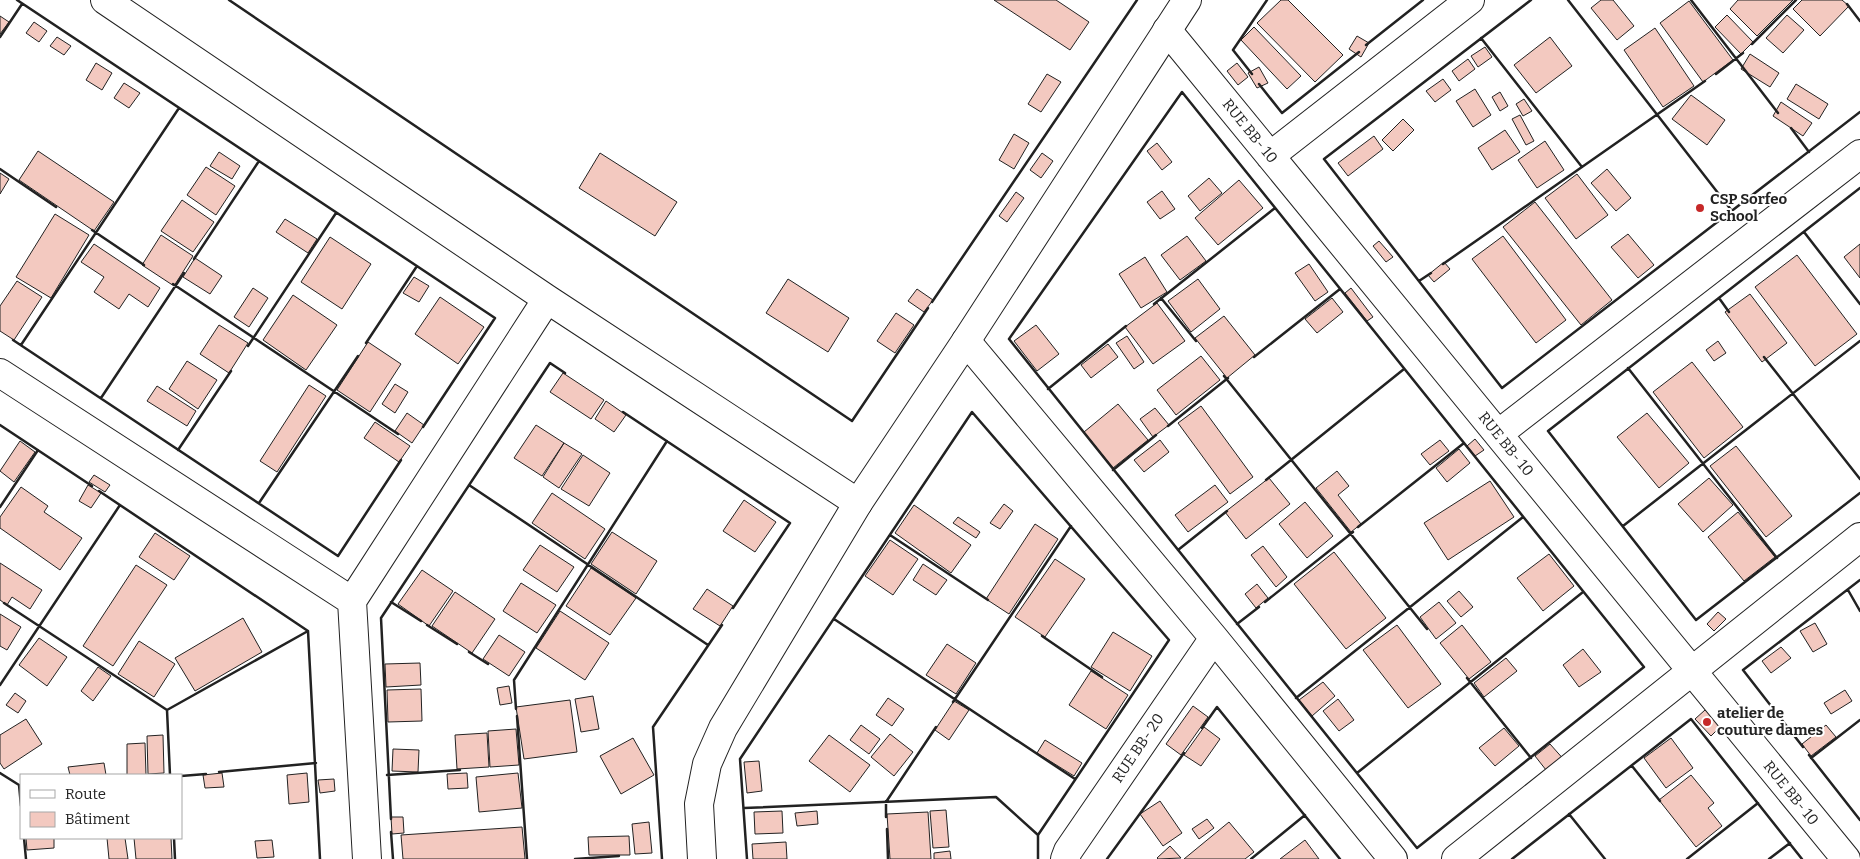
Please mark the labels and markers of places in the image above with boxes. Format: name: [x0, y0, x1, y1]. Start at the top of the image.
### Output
place label: CSP Sorfeo School: [1710, 190, 1787, 225]
marker: CSP Sorfeo School: [1694, 202, 1706, 214]
place label: atelier de couture dames: [1717, 704, 1823, 739]
marker: atelier de couture dames: [1701, 716, 1713, 728]

